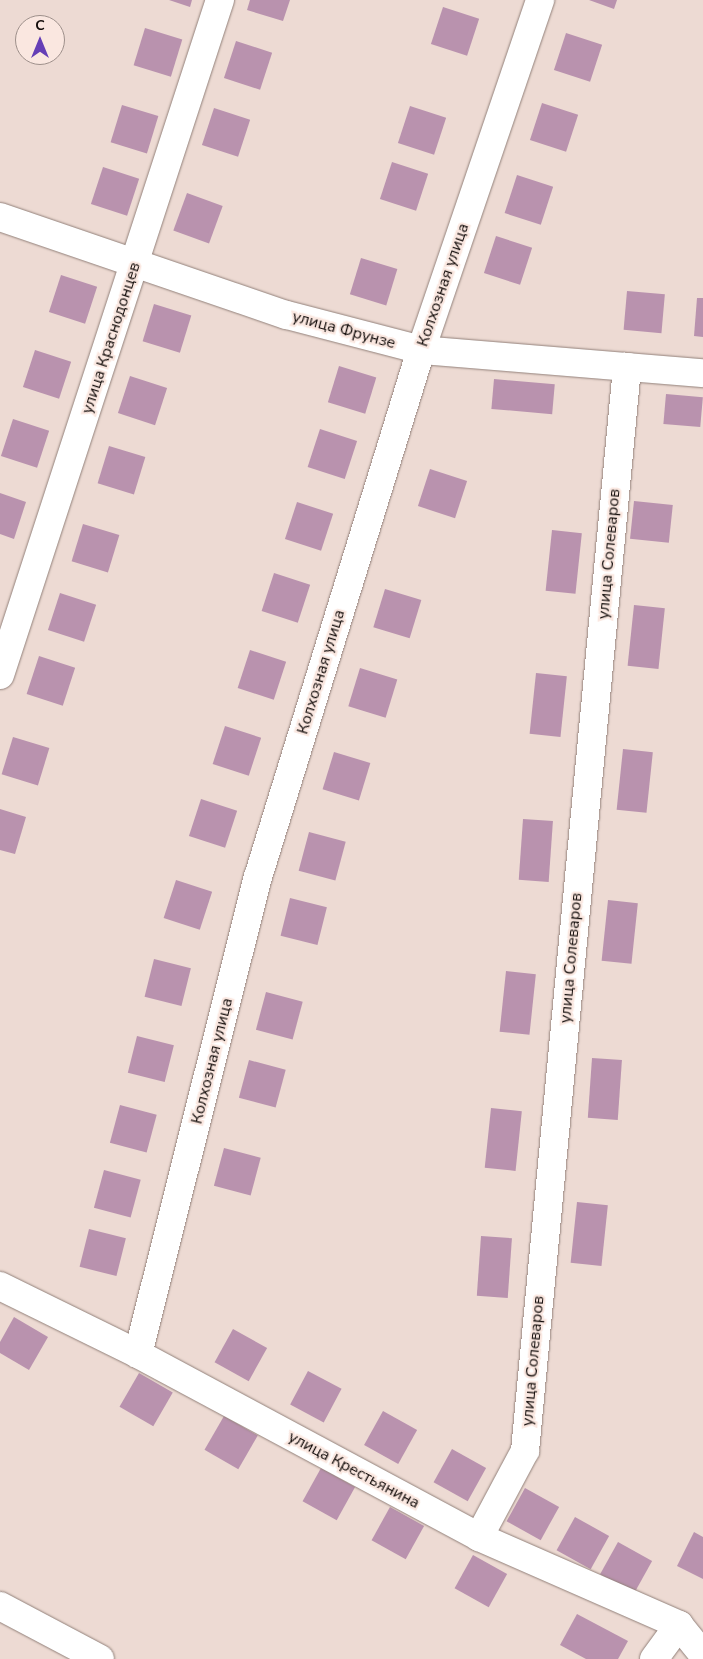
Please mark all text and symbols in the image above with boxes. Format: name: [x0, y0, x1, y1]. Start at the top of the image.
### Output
north arrow: [15, 15, 65, 65]
text: С: [35, 16, 45, 35]
street label: Колхозная улица: [413, 221, 473, 349]
street label: улица Краснодонцев: [77, 260, 145, 416]
street label: улица Фрунзе: [290, 307, 398, 353]
street label: улица Солеваров: [594, 488, 624, 620]
street label: Колхозная улица: [293, 608, 349, 736]
street label: улица Солеваров: [556, 892, 586, 1024]
street label: Колхозная улица: [187, 996, 237, 1126]
street label: улица Солеваров: [518, 1295, 548, 1427]
street label: улица Крестьянина: [285, 1427, 423, 1513]

